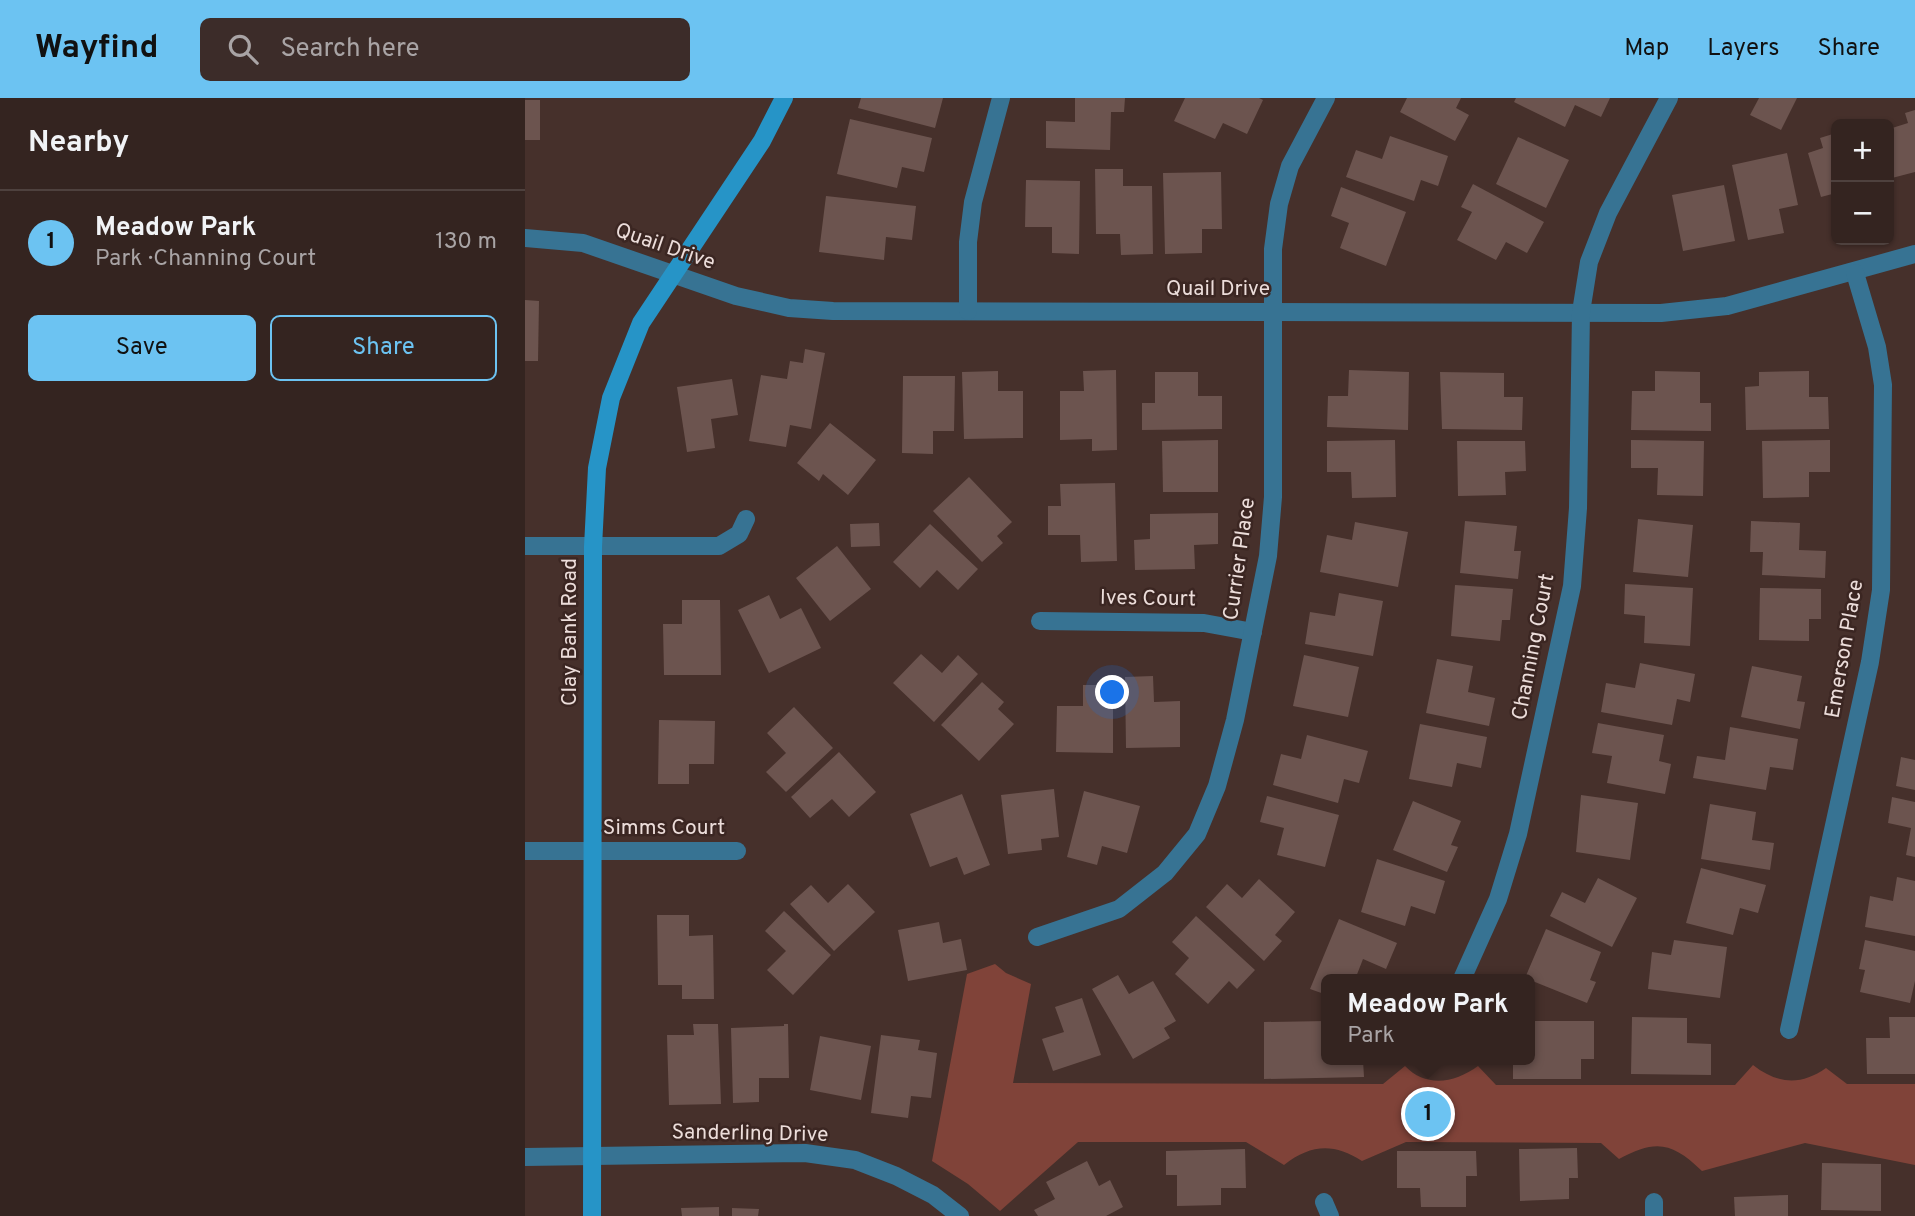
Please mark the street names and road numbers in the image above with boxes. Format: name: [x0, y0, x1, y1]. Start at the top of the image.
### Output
street label: Quail Drive: [611, 217, 719, 277]
street label: Quail Drive: [1166, 276, 1270, 303]
street label: Currier Place: [1218, 496, 1262, 622]
street label: Clay Bank Road: [557, 558, 584, 706]
street label: Channing Court: [1507, 571, 1561, 723]
street label: Emerson Place: [1820, 578, 1870, 720]
street label: Ives Court: [1100, 585, 1196, 613]
street label: Simms Court: [603, 815, 725, 842]
street label: Sanderling Drive: [671, 1119, 829, 1149]

